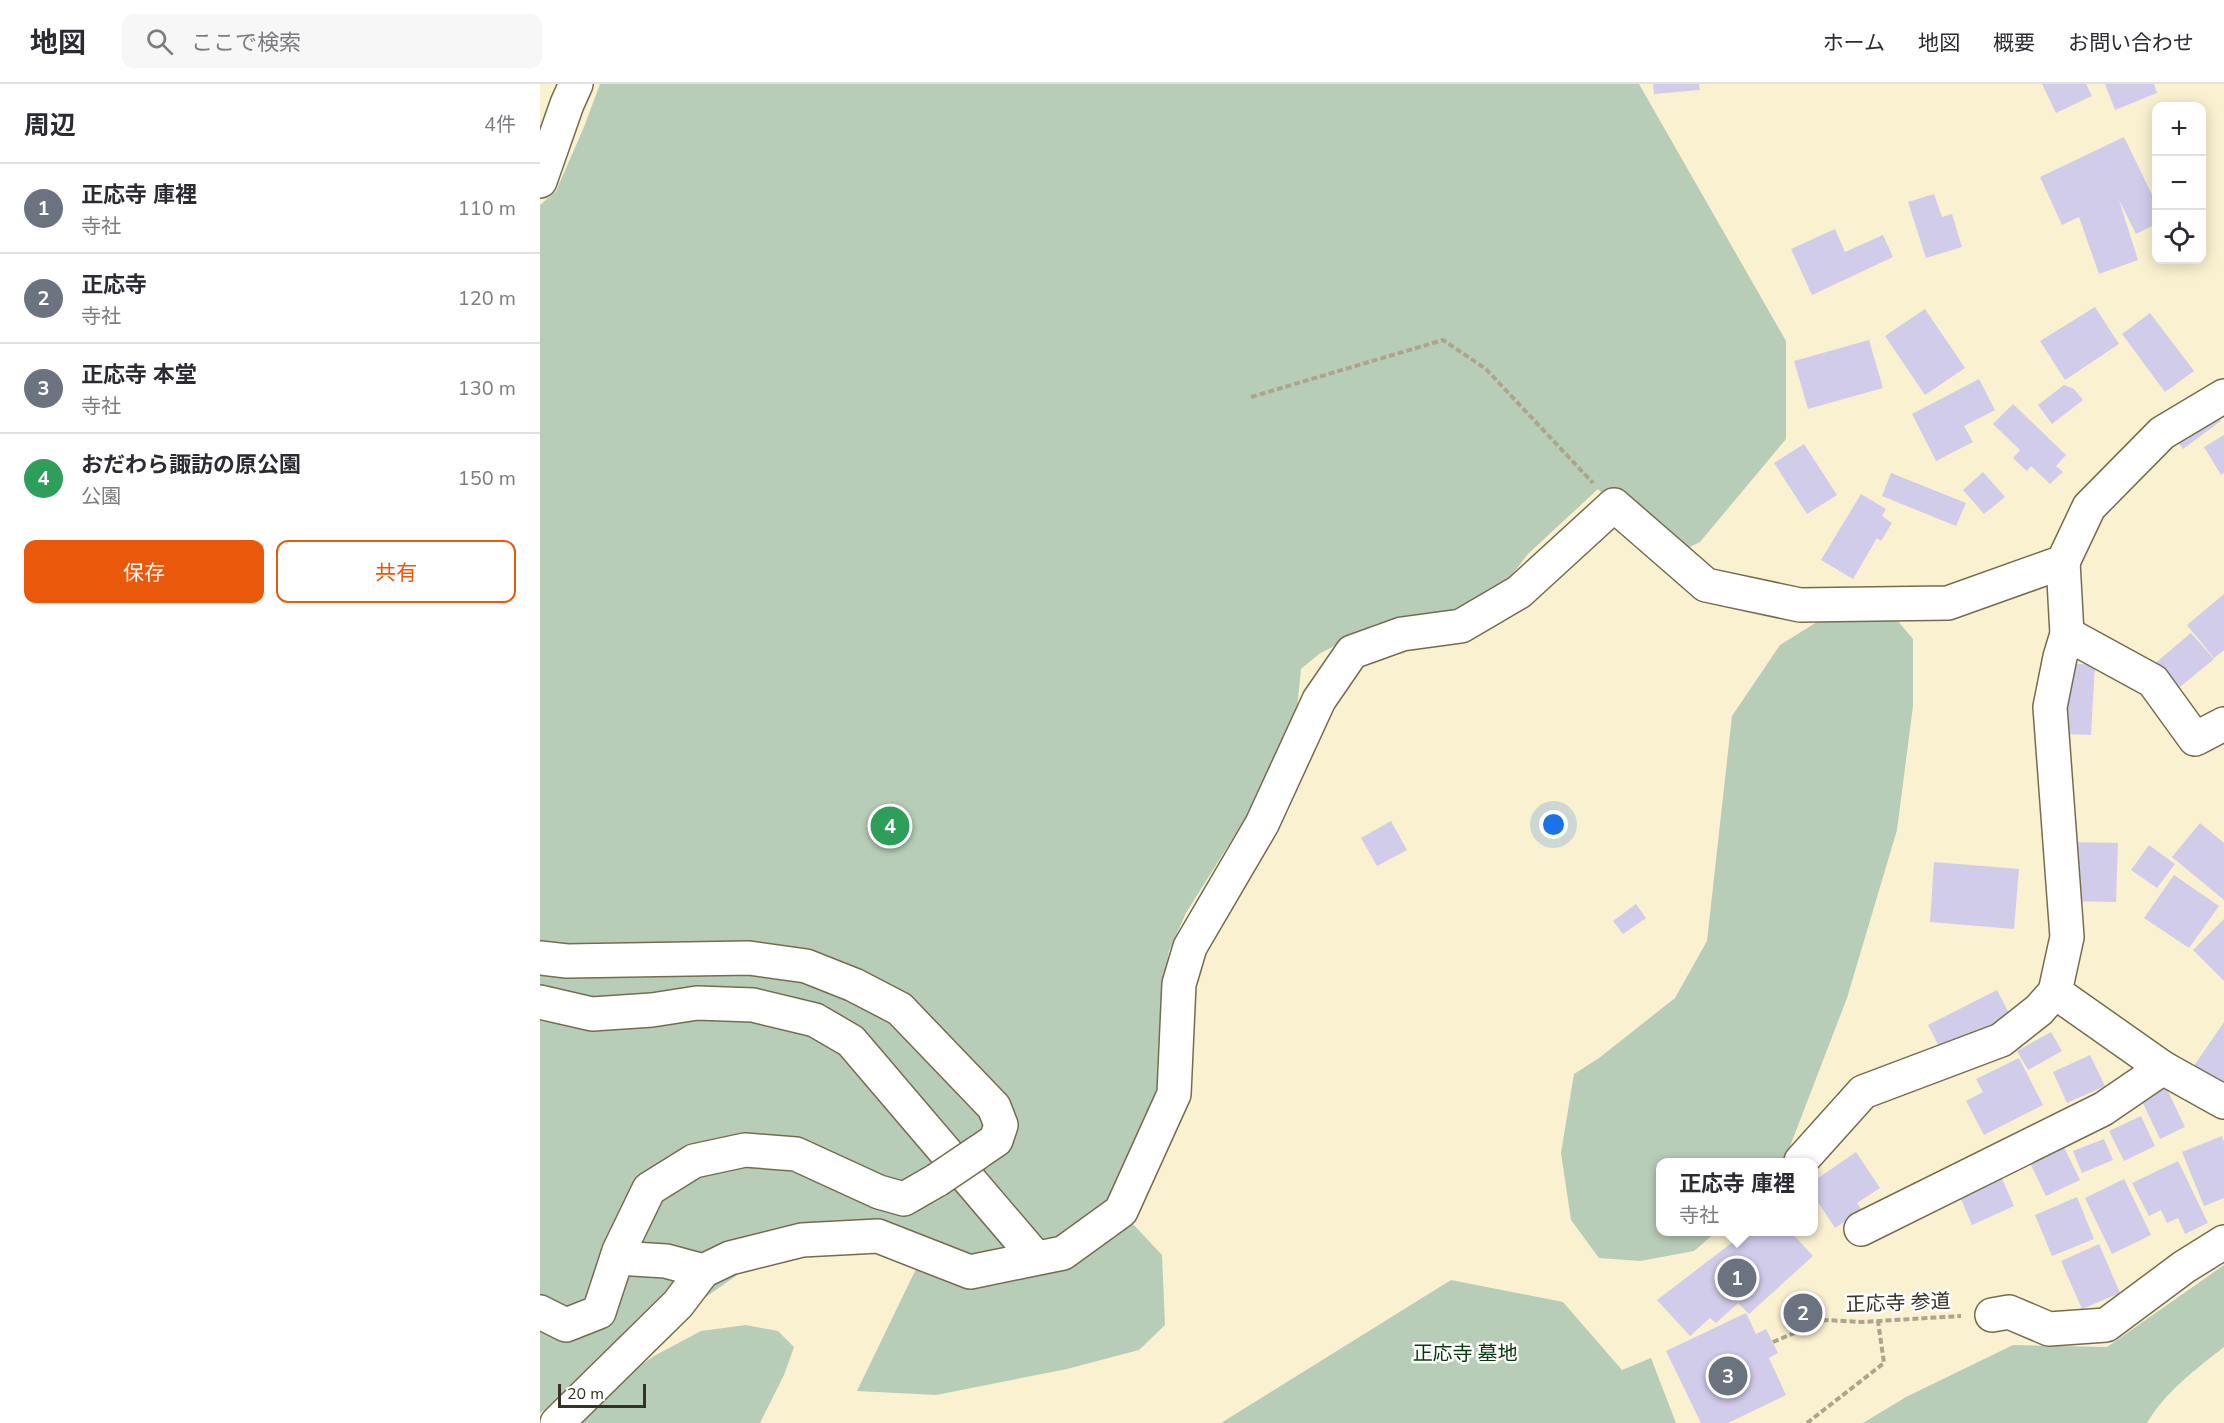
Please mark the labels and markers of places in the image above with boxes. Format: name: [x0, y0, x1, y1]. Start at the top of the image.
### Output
pin: 4: [870, 804, 910, 848]
pin: 1: [1718, 1256, 1756, 1300]
pin: 2: [1784, 1290, 1822, 1336]
pin: 3: [1708, 1354, 1748, 1398]

